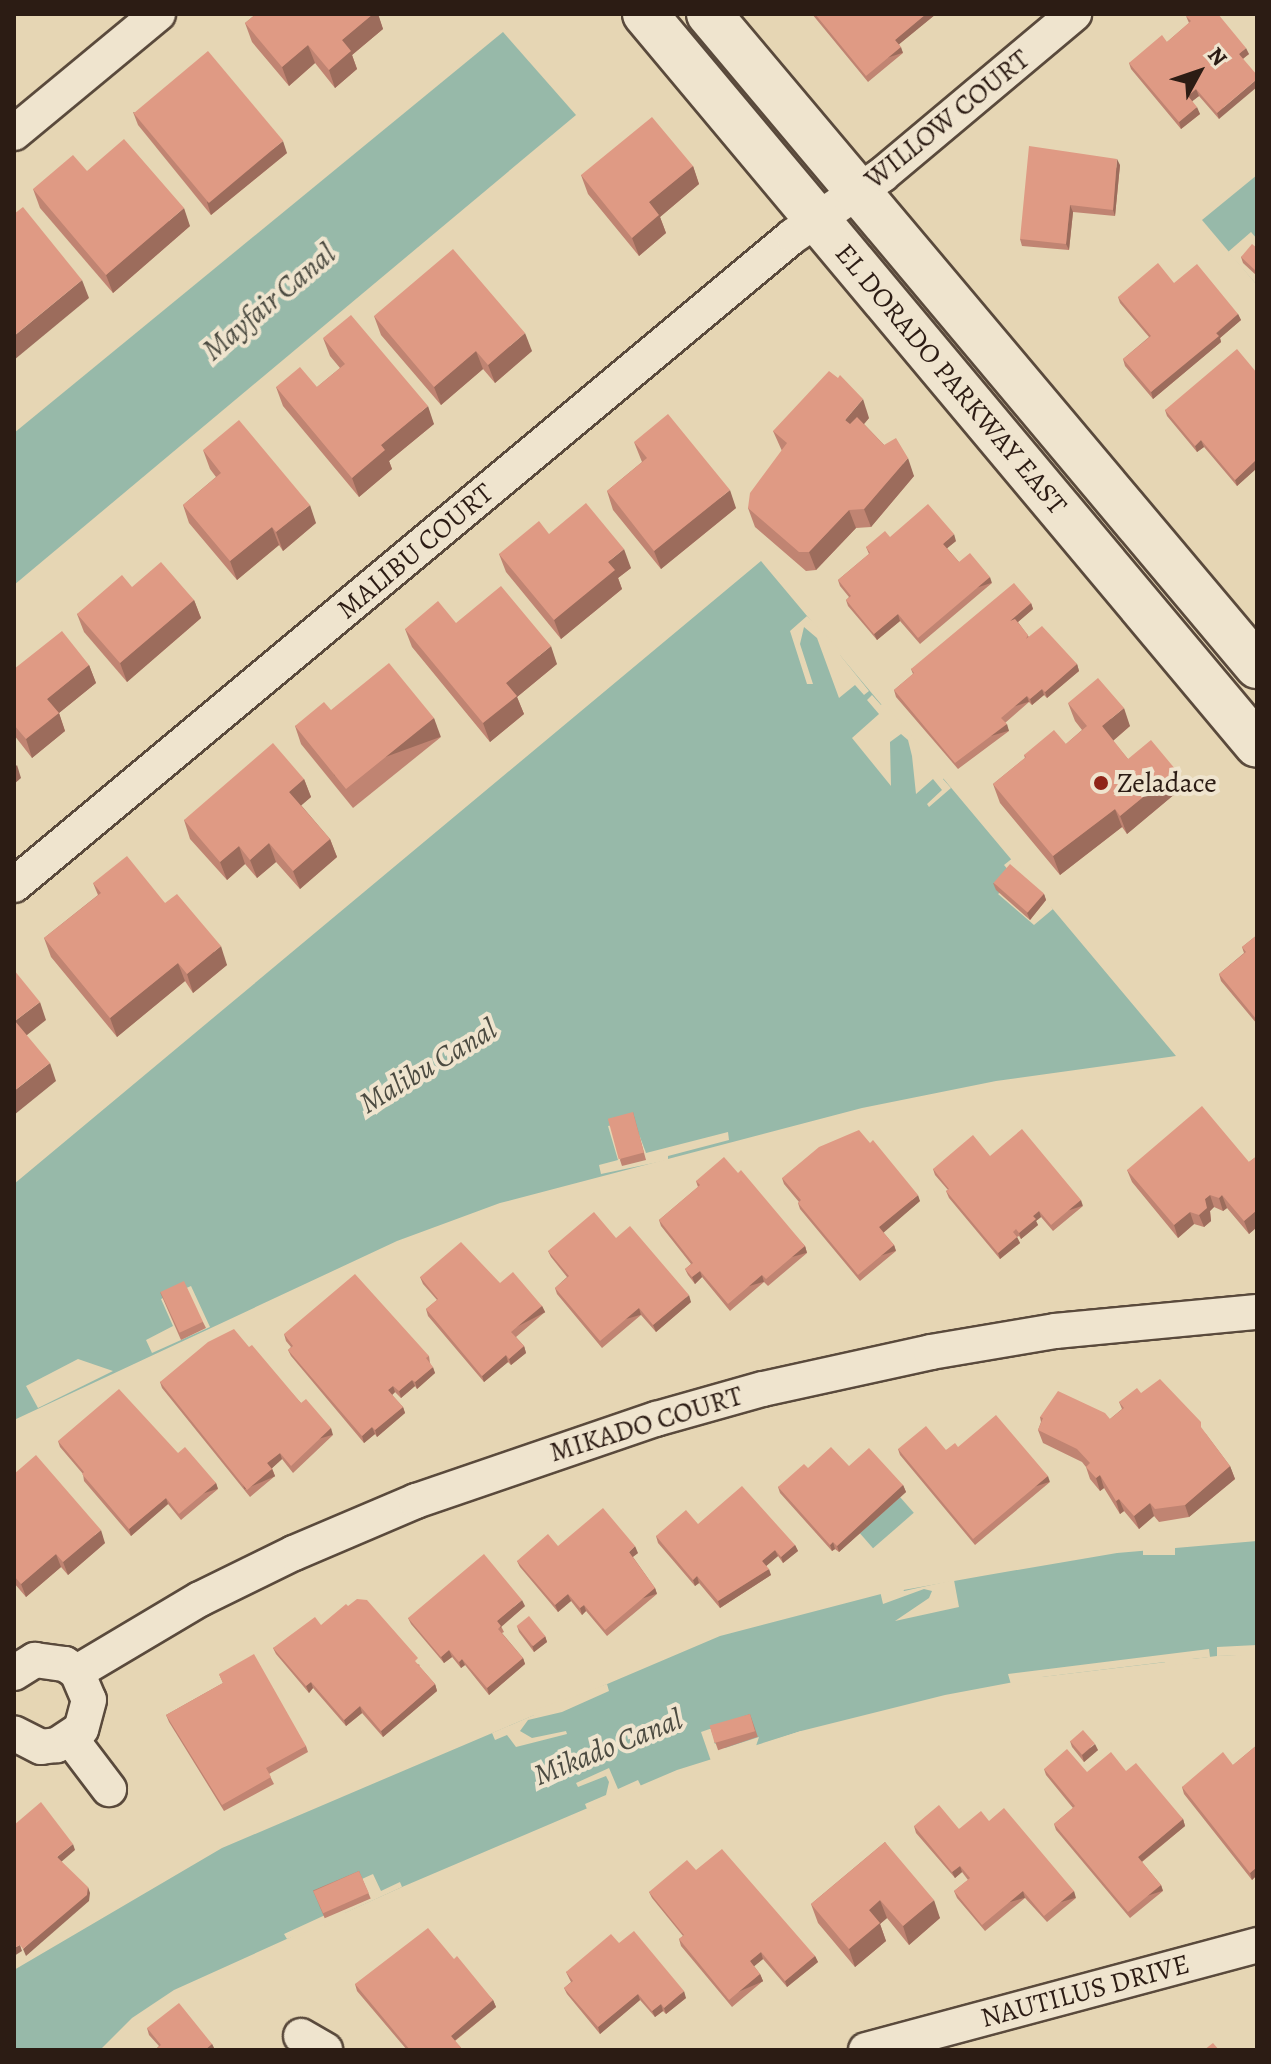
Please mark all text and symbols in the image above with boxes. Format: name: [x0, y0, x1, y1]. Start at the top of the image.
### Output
north arrow: [1159, 32, 1239, 112]
text: N: [1201, 41, 1234, 72]
street label: WILLOW COURT: [858, 42, 1036, 196]
water label: Mayfair Canal: [195, 236, 343, 368]
street label: EL DORADO PARKWAY EAST: [828, 237, 1074, 521]
street label: MALIBU COURT: [330, 476, 500, 626]
place label: Zeladace: [1117, 766, 1217, 800]
marker: Zeladace: [1092, 774, 1110, 792]
water label: Malibu Canal: [353, 1011, 503, 1121]
street label: MIKADO COURT: [545, 1379, 747, 1469]
water label: Mikado Canal: [528, 1701, 688, 1793]
street label: NAUTILUS DRIVE: [977, 1947, 1193, 2035]

